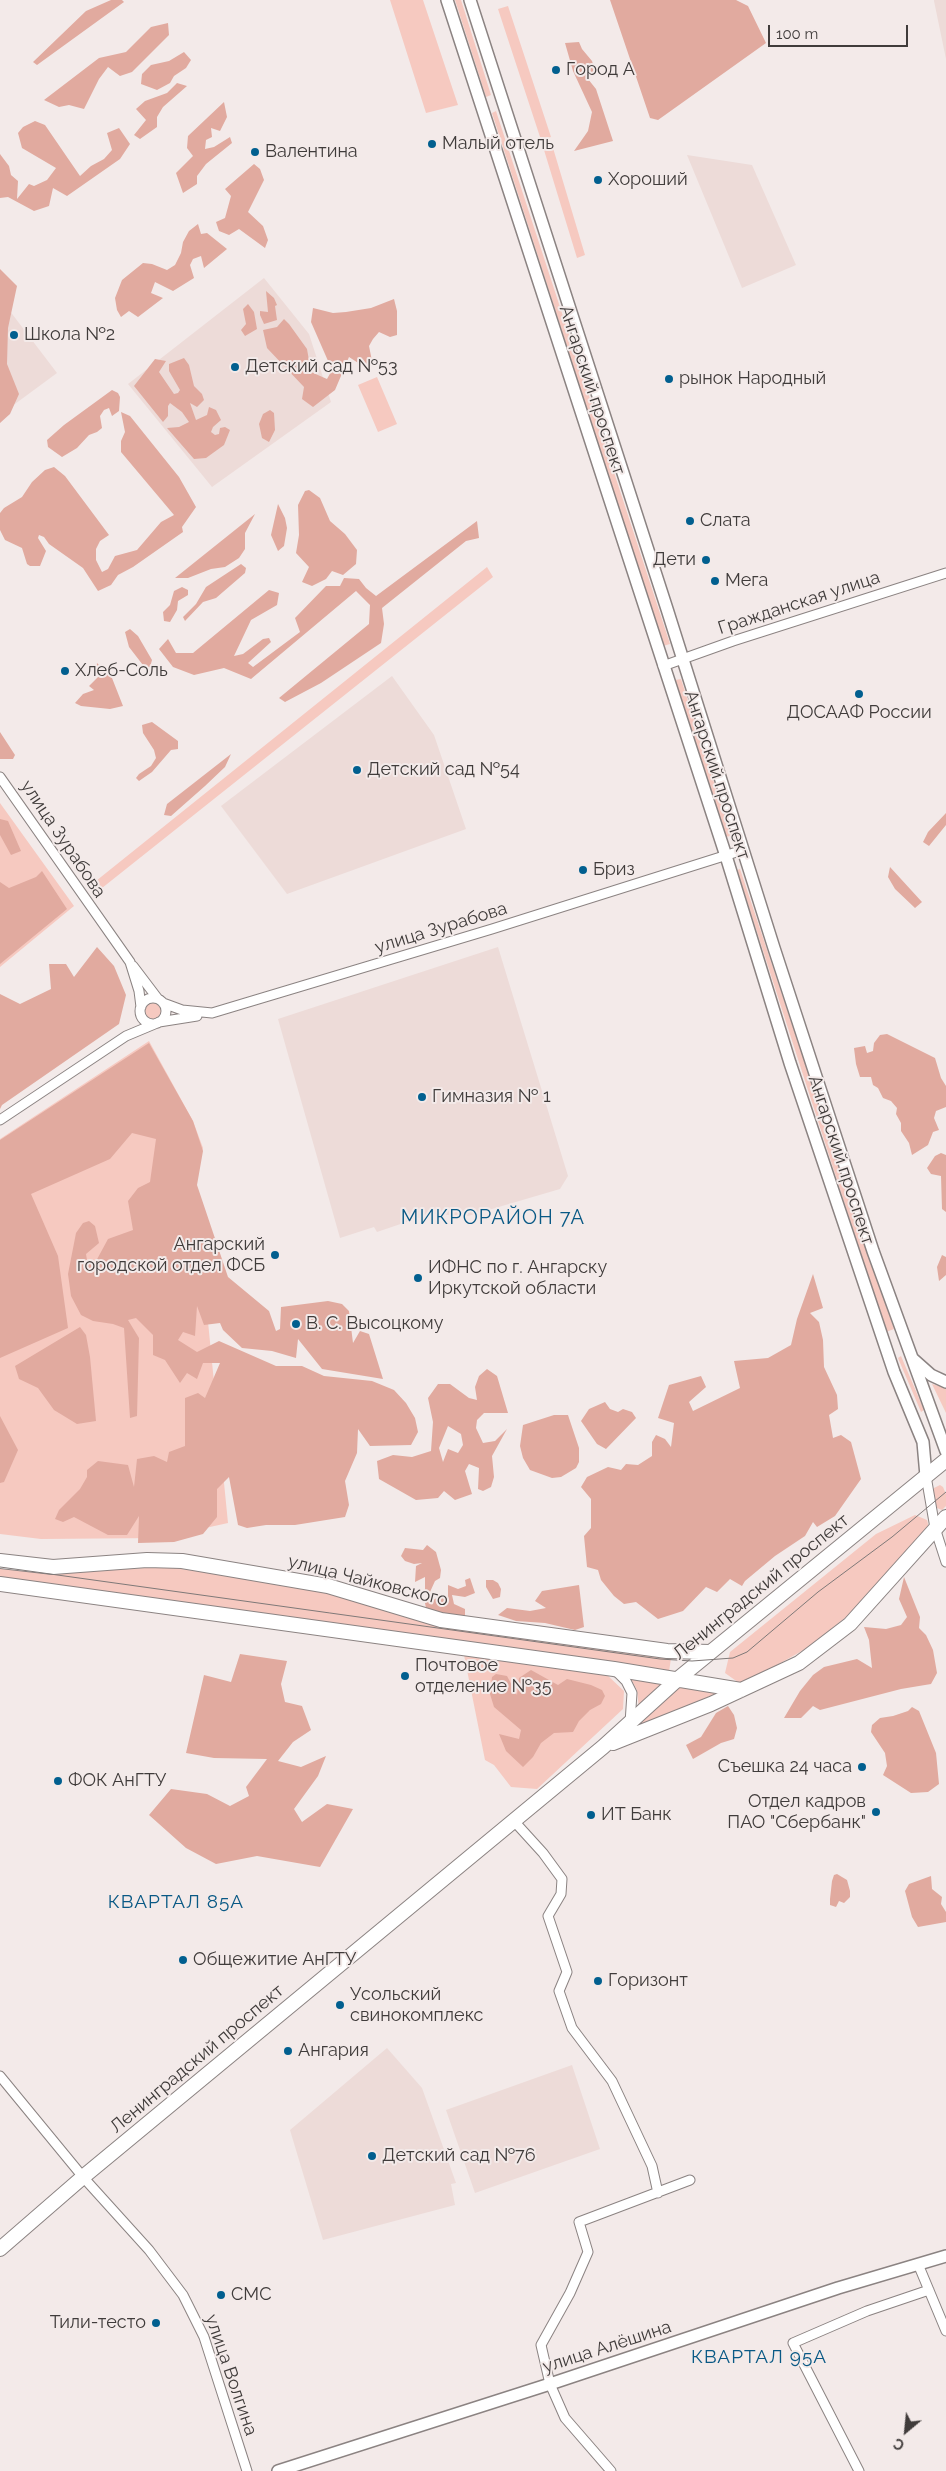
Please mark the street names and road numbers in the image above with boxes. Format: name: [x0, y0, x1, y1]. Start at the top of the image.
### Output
street label: Ангарский проспект: [554, 303, 630, 477]
street label: Гражданская улица: [715, 567, 883, 639]
street label: Ангарский проспект: [679, 688, 755, 862]
street label: улица Зурабова: [16, 776, 110, 902]
street label: улица Зурабова: [372, 898, 510, 958]
street label: Ангарский проспект: [803, 1073, 879, 1247]
street label: Ленинградский проспект: [669, 1509, 853, 1665]
street label: улица Чайковского: [286, 1551, 450, 1611]
street label: Ленинградский проспект: [106, 1980, 288, 2138]
street label: улица Волгина: [200, 2312, 262, 2438]
street label: улица Алёшина: [540, 2316, 674, 2378]

